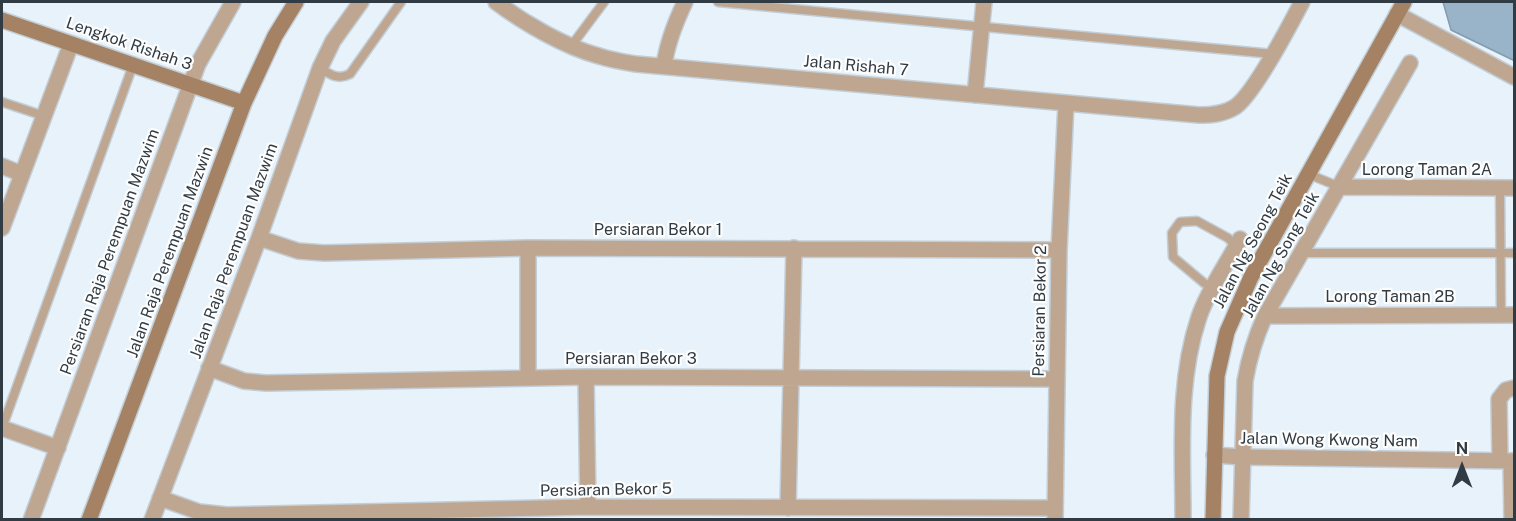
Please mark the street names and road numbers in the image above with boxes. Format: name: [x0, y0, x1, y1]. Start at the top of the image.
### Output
street label: Lengkok Rishah 3: [64, 13, 194, 75]
street label: Jalan Rishah 7: [803, 52, 909, 80]
street label: Persiaran Raja Perempuan Mazwim: [56, 126, 164, 378]
street label: Jalan Raja Perempuan Mazwim: [186, 141, 282, 361]
street label: Jalan Raja Perempuan Mazwin: [123, 144, 217, 360]
street label: Lorong Taman 2A: [1362, 160, 1492, 180]
street label: Jalan Ng Seong Teik: [1209, 170, 1297, 312]
street label: Jalan Ng Song Teik: [1238, 189, 1324, 321]
street label: Persiaran Bekor 1: [594, 220, 722, 240]
street label: Persiaran Bekor 2: [1029, 245, 1051, 377]
street label: Lorong Taman 2B: [1325, 287, 1455, 307]
street label: Persiaran Bekor 3: [565, 349, 697, 369]
street label: Jalan Wong Kwong Nam: [1240, 429, 1418, 451]
street label: Persiaran Bekor 5: [540, 479, 672, 501]

